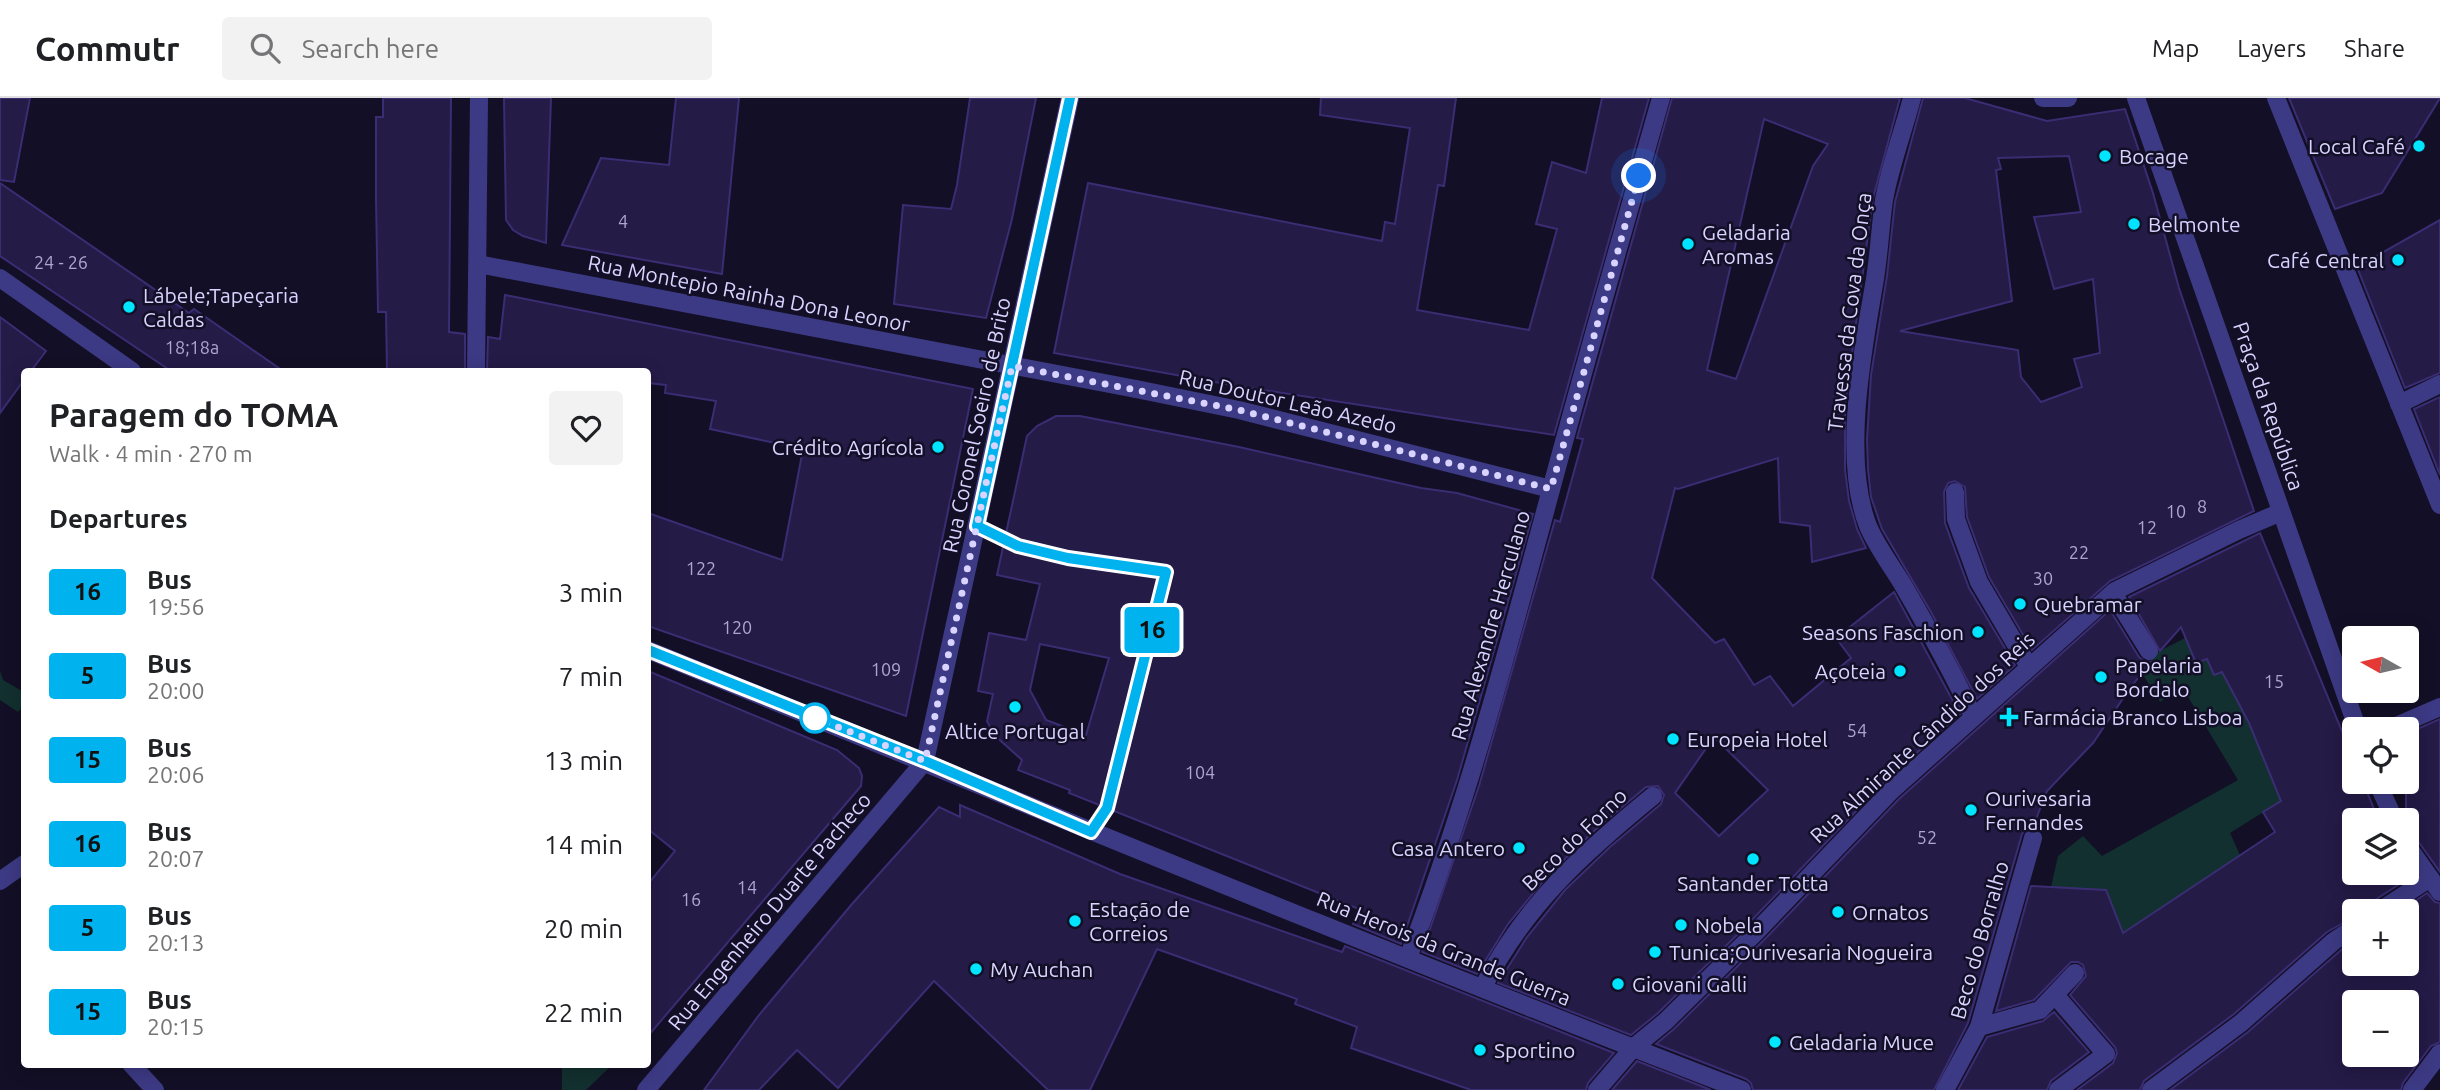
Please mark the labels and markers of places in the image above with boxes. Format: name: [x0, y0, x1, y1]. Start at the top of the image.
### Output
place label: Local Café: [2308, 134, 2405, 158]
marker: Local Café: [2411, 138, 2427, 154]
place label: Bocage: [2119, 144, 2189, 168]
marker: Bocage: [2097, 148, 2113, 164]
place label: Belmonte: [2148, 212, 2241, 236]
marker: Belmonte: [2126, 216, 2142, 232]
place label: Geladaria Aromas: [1702, 220, 1791, 268]
marker: Geladaria Aromas: [1680, 236, 1696, 252]
place label: Café Central: [2267, 248, 2384, 272]
marker: Café Central: [2390, 252, 2406, 268]
place label: Lábele;Tapeçaria Caldas: [143, 283, 299, 331]
marker: Lábele;Tapeçaria Caldas: [121, 299, 137, 315]
place label: Crédito Agrícola: [772, 435, 924, 459]
marker: Crédito Agrícola: [930, 439, 946, 455]
place label: Quebramar: [2034, 592, 2142, 616]
marker: Quebramar: [2012, 596, 2028, 612]
place label: Seasons Faschion: [1802, 620, 1964, 644]
marker: Seasons Faschion: [1970, 624, 1986, 640]
place label: Papelaria Bordalo: [2115, 653, 2202, 701]
place label: Açoteia: [1815, 659, 1886, 683]
marker: Açoteia: [1892, 663, 1908, 679]
marker: Papelaria Bordalo: [2093, 669, 2109, 685]
marker: Altice Portugal: [1007, 699, 1023, 715]
unlabelled marker: [800, 703, 830, 733]
place label: Farmácia Branco Lisboa: [2023, 705, 2243, 729]
marker: Farmácia Branco Lisboa: [2001, 709, 2017, 725]
place label: Altice Portugal: [945, 719, 1085, 743]
place label: Europeia Hotel: [1687, 727, 1828, 751]
marker: Europeia Hotel: [1665, 731, 1681, 747]
place label: Ourivesaria Fernandes: [1985, 786, 2092, 834]
marker: Ourivesaria Fernandes: [1963, 802, 1979, 818]
place label: Casa Antero: [1391, 836, 1505, 860]
marker: Casa Antero: [1511, 840, 1527, 856]
marker: Santander Totta: [1745, 851, 1761, 867]
place label: Santander Totta: [1677, 871, 1829, 895]
place label: Estação de Correios: [1089, 897, 1190, 945]
place label: Ornatos: [1852, 900, 1929, 924]
marker: Ornatos: [1830, 904, 1846, 920]
marker: Estação de Correios: [1067, 913, 1083, 929]
place label: Nobela: [1695, 913, 1763, 937]
marker: Nobela: [1673, 917, 1689, 933]
place label: Tunica;Ourivesaria Nogueira: [1669, 940, 1933, 964]
marker: Tunica;Ourivesaria Nogueira: [1647, 944, 1663, 960]
place label: My Auchan: [990, 957, 1093, 981]
marker: My Auchan: [968, 961, 984, 977]
place label: Giovani Galli: [1632, 972, 1747, 996]
marker: Giovani Galli: [1610, 976, 1626, 992]
place label: Geladaria Muce: [1789, 1030, 1934, 1054]
marker: Geladaria Muce: [1767, 1034, 1783, 1050]
place label: Sportino: [1494, 1038, 1575, 1062]
marker: Sportino: [1472, 1042, 1488, 1058]

